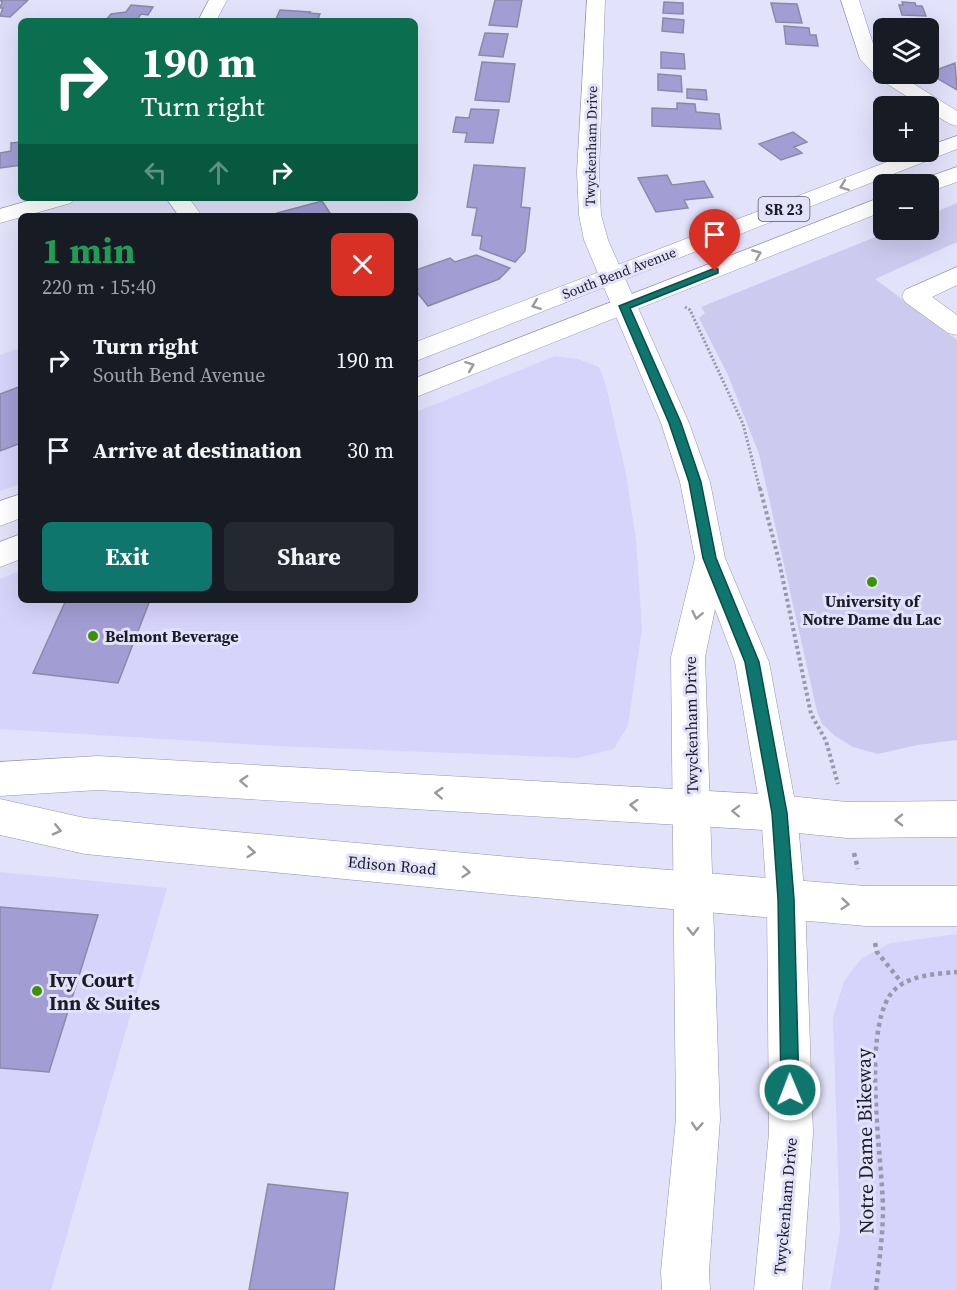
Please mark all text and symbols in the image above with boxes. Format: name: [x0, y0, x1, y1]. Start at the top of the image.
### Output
map controls: [873, 18, 939, 240]
button: layers: [873, 18, 939, 84]
text: 190 m: [141, 33, 256, 91]
icon: right: [42, 42, 120, 120]
street label: Twyckenham Drive: [580, 86, 602, 206]
text: Turn right: [141, 88, 265, 125]
button: +: [873, 96, 939, 162]
icon: left: [139, 156, 172, 189]
icon: ahead: [202, 156, 235, 189]
icon: right: [265, 156, 298, 189]
button: −: [873, 174, 939, 240]
one-way arrow: [839, 179, 850, 191]
road number: SR 23: [758, 197, 810, 221]
pin: [689, 209, 740, 271]
icon: arrive: [698, 218, 731, 251]
text: 1 min: [42, 226, 135, 275]
button: close: [331, 233, 394, 296]
street label: South Bend Avenue: [559, 242, 679, 304]
one-way arrow: [750, 249, 761, 261]
text: 220 m · 15:40: [42, 273, 156, 301]
one-way arrow: [532, 298, 543, 310]
text: Turn right: [93, 331, 198, 361]
icon: right: [42, 344, 75, 377]
text: 190 m: [336, 345, 394, 375]
text: South Bend Avenue: [93, 361, 265, 389]
one-way arrow: [464, 361, 475, 374]
icon: arrive: [42, 434, 75, 467]
text: Arrive at destination: [93, 435, 302, 465]
text: 30 m: [347, 435, 394, 465]
button: Exit: [42, 522, 212, 591]
button: Share: [224, 522, 394, 591]
marker: University of Notre Dame du Lac: [865, 575, 879, 589]
place label: University of Notre Dame du Lac: [802, 590, 942, 630]
one-way arrow: [691, 610, 704, 620]
place label: Belmont Beverage: [105, 625, 239, 647]
marker: Belmont Beverage: [86, 629, 100, 643]
street label: Twyckenham Drive: [679, 656, 703, 794]
one-way arrow: [240, 775, 249, 788]
one-way arrow: [435, 787, 444, 800]
one-way arrow: [629, 799, 638, 812]
one-way arrow: [731, 805, 740, 818]
one-way arrow: [894, 814, 903, 827]
one-way arrow: [52, 822, 62, 835]
one-way arrow: [246, 845, 255, 858]
street label: Edison Road: [347, 850, 437, 880]
one-way arrow: [461, 865, 470, 878]
one-way arrow: [840, 897, 849, 910]
one-way arrow: [687, 927, 700, 936]
place label: Ivy Court Inn & Suites: [49, 966, 160, 1017]
marker: Ivy Court Inn & Suites: [30, 984, 44, 998]
street label: Notre Dame Bikeway: [849, 1047, 881, 1234]
position arrow: [758, 1058, 822, 1122]
one-way arrow: [691, 1121, 704, 1131]
street label: Twyckenham Drive: [768, 1137, 802, 1275]

